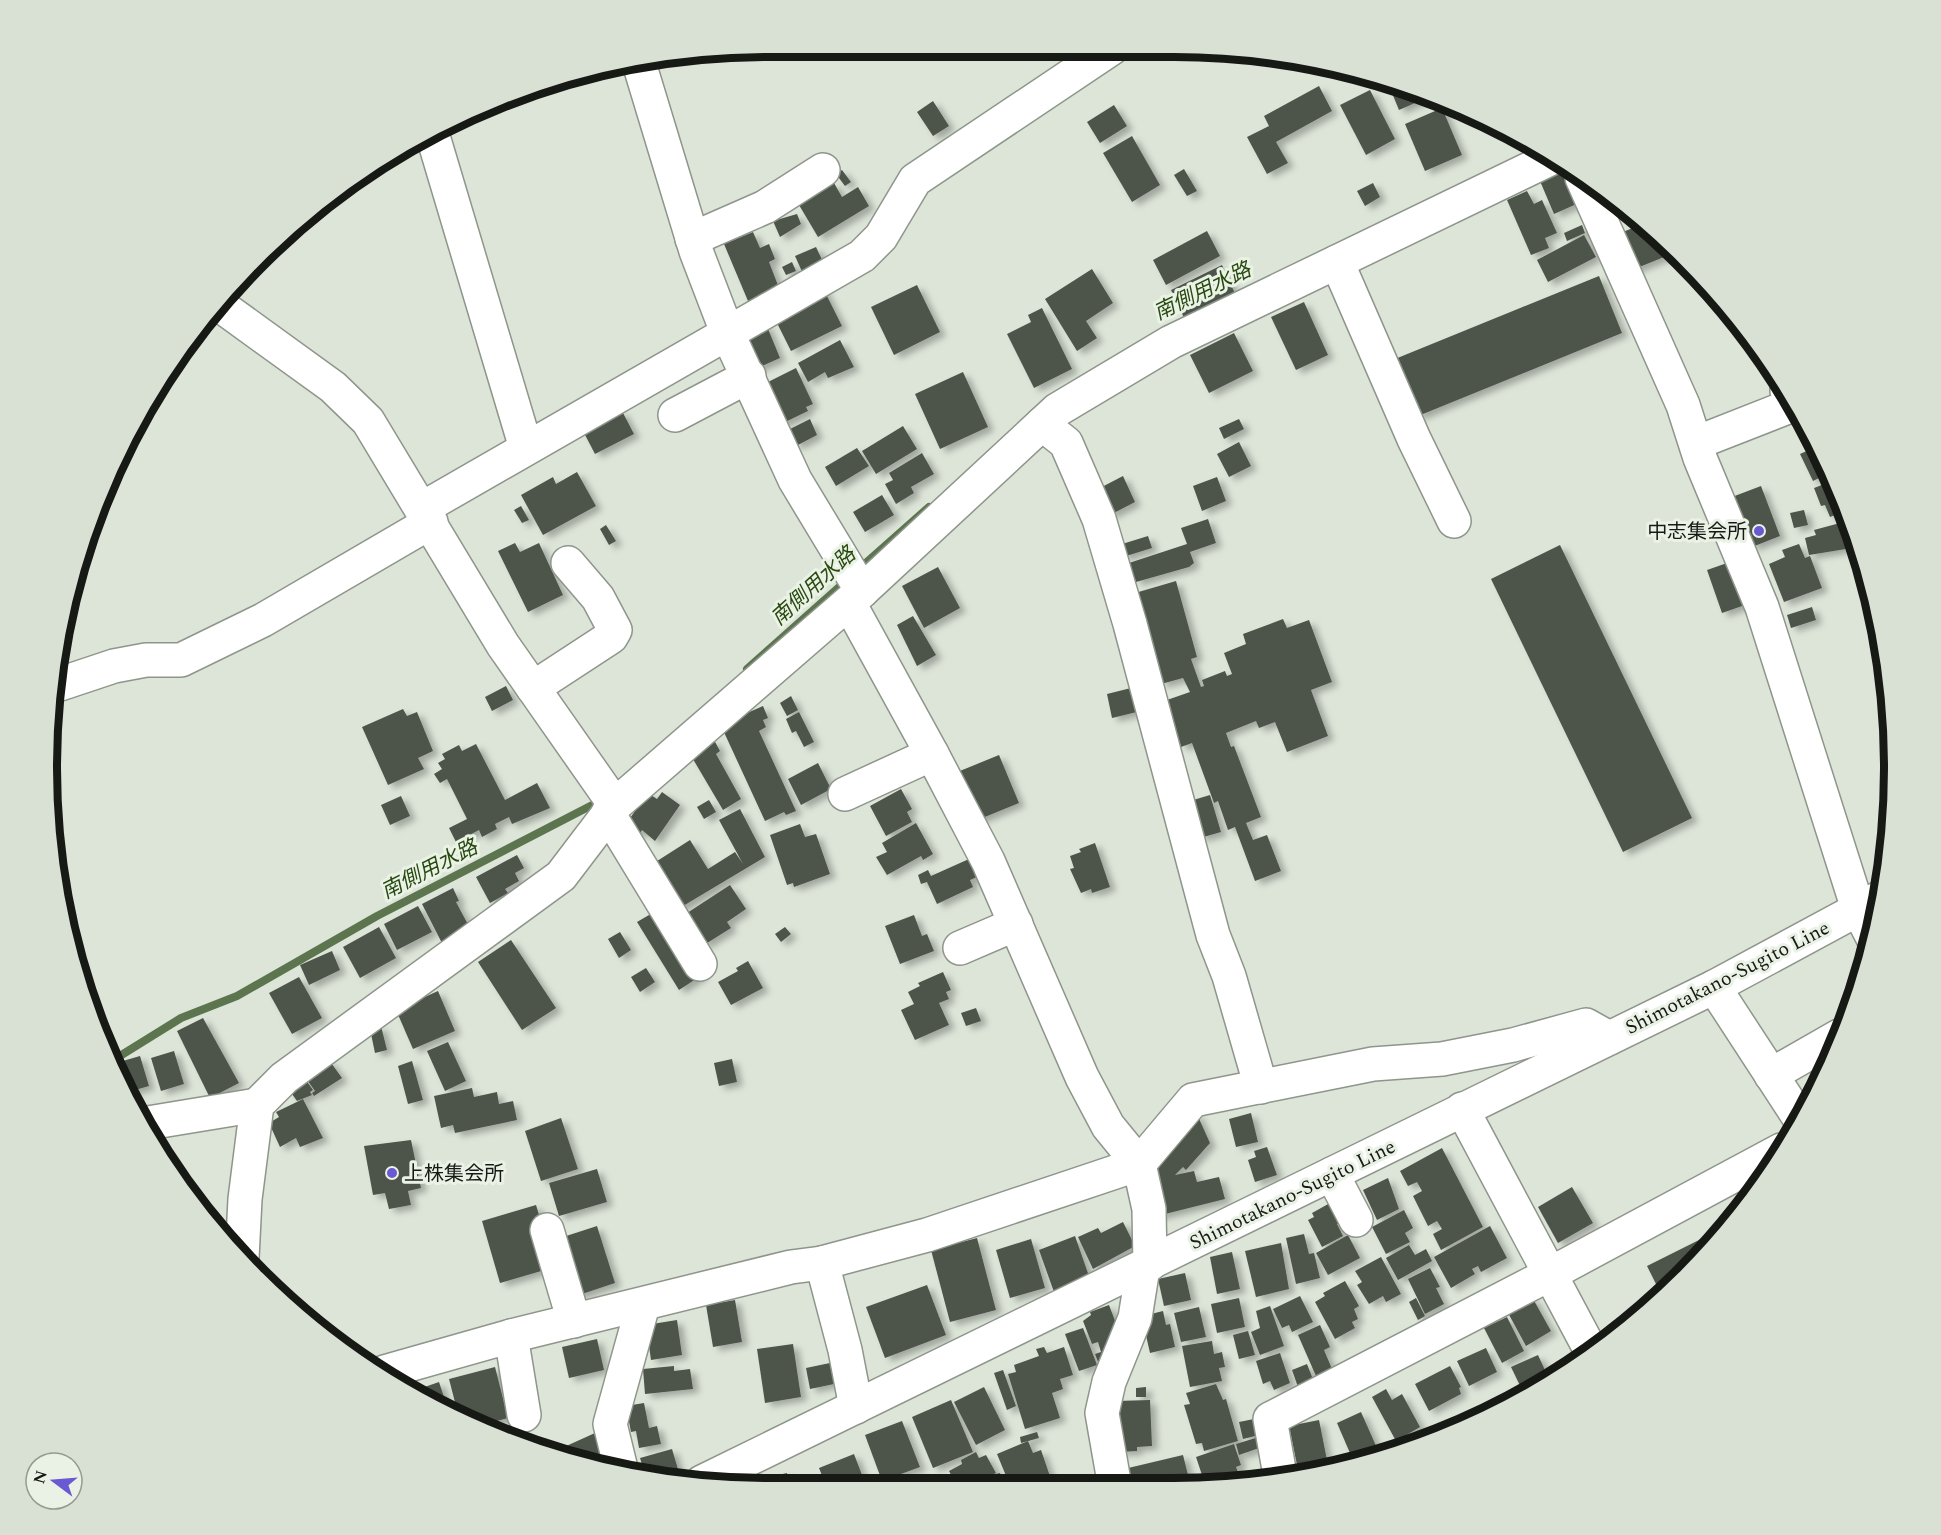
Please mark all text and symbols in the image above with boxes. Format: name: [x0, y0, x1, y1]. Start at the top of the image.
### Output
water label: 南側用水路: [1148, 254, 1258, 329]
place label: 中志集会所: [1647, 517, 1747, 547]
marker: 中志集会所: [1752, 524, 1766, 538]
water label: 南側用水路: [764, 538, 865, 634]
water label: 南側用水路: [375, 831, 485, 908]
street label: Shimotakano-Sugito Line: [1620, 913, 1835, 1043]
street label: Shimotakano-Sugito Line: [1184, 1132, 1401, 1258]
place label: 上株集会所: [404, 1159, 504, 1189]
marker: 上株集会所: [385, 1166, 399, 1180]
north arrow: [24, 1451, 84, 1511]
text: N: [27, 1468, 54, 1487]

